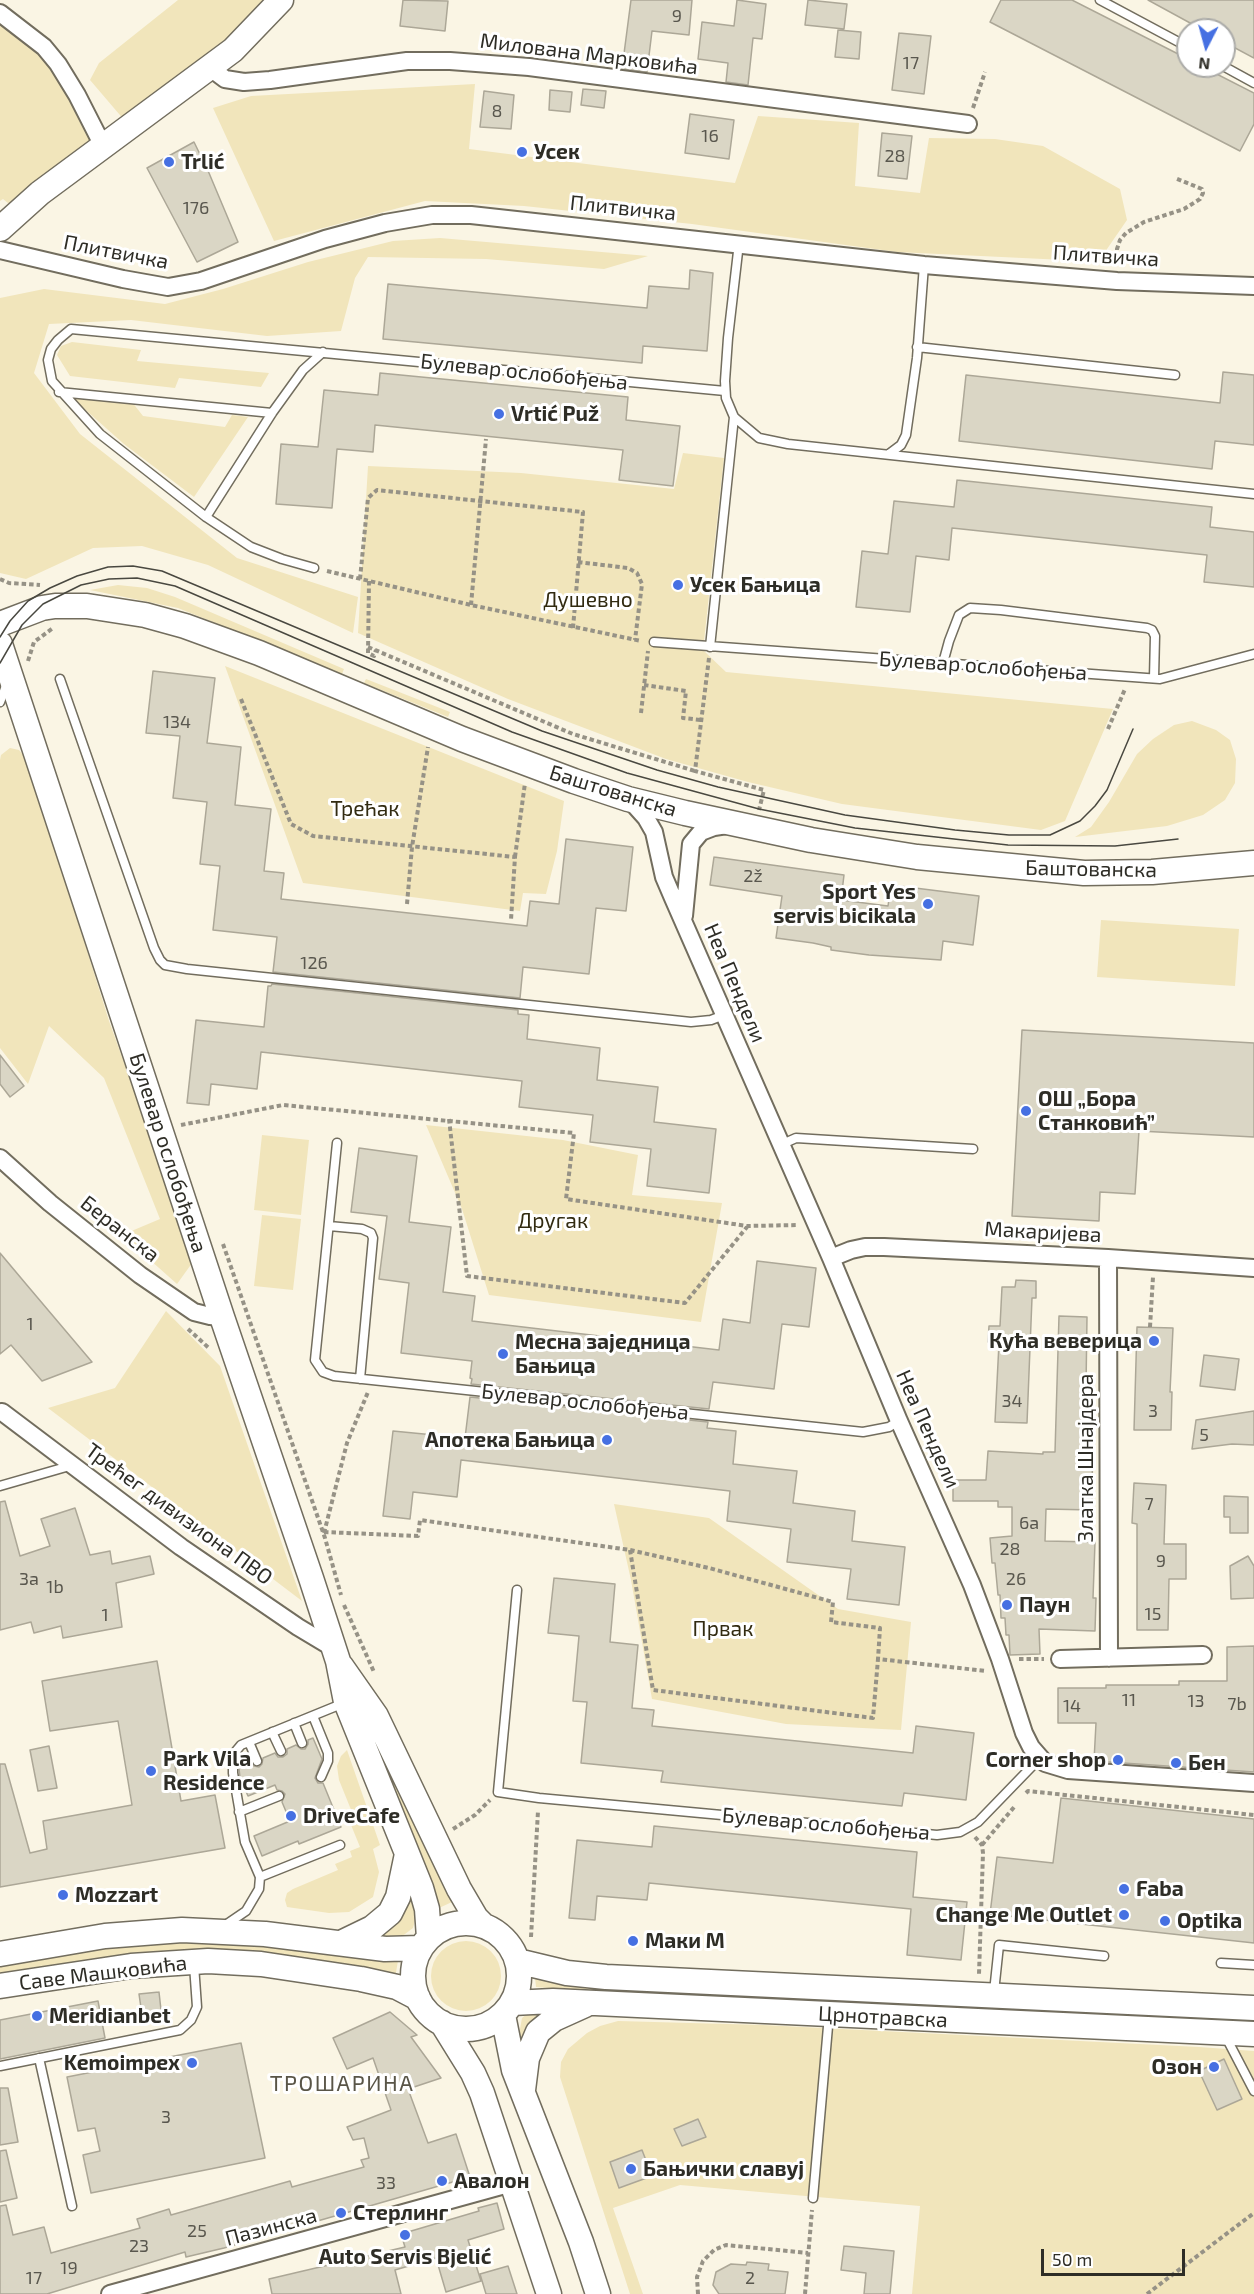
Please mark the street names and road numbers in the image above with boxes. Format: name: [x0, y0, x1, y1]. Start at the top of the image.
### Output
street label: Милована Марковића: [479, 28, 699, 80]
street label: Плитвичка: [569, 190, 677, 226]
street label: Плитвичка: [61, 229, 171, 275]
street label: Плитвичка: [1052, 240, 1160, 272]
street label: Булевар ослобођења: [419, 349, 629, 395]
street label: Булевар ослобођења: [878, 646, 1088, 686]
street label: Баштованска: [546, 760, 680, 822]
street label: Баштованска: [1025, 855, 1157, 883]
street label: Неа Пендели: [699, 920, 771, 1046]
street label: Булевар ослобођења: [124, 1050, 212, 1256]
street label: Беранска: [76, 1190, 164, 1268]
street label: Макаријева: [984, 1216, 1102, 1248]
street label: Неа Пендели: [891, 1366, 965, 1492]
street label: Златка Шнајдера: [1073, 1374, 1099, 1542]
street label: Булевар ослобођења: [480, 1379, 690, 1425]
street label: Трећег дивизиона ПВО: [81, 1438, 277, 1590]
street label: Булевар ослобођења: [721, 1802, 931, 1846]
street label: Саве Машковића: [18, 1950, 188, 1996]
street label: Црнотравска: [818, 2001, 948, 2033]
street label: Пазинска: [222, 2203, 320, 2251]

